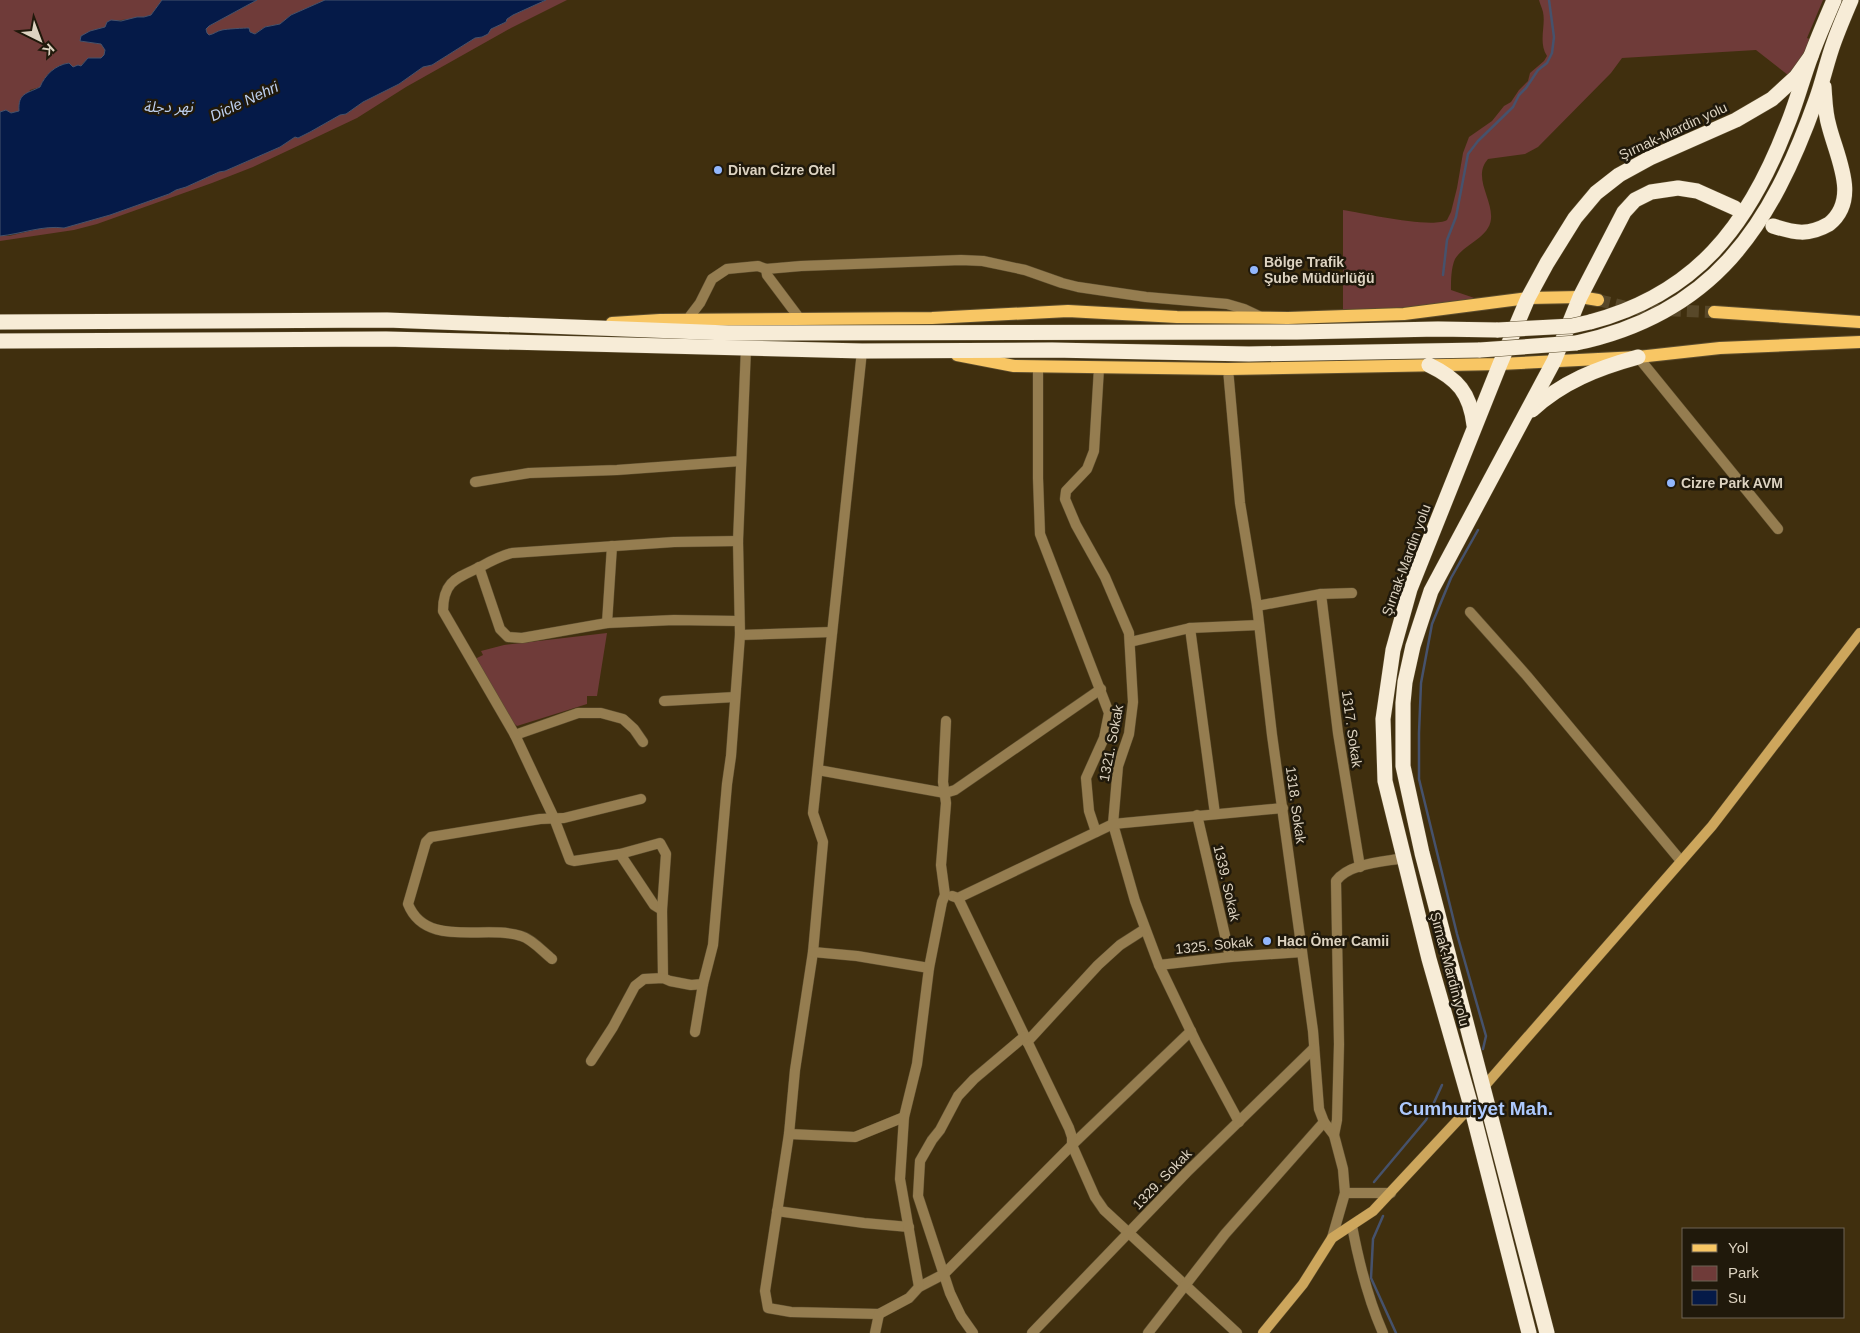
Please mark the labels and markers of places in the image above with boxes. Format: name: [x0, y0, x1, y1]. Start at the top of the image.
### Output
place label: Divan Cizre Otel: [728, 162, 835, 178]
marker: Divan Cizre Otel: [712, 164, 724, 176]
place label: Bölge Trafik Şube Müdürlüğü: [1264, 254, 1374, 286]
marker: Bölge Trafik Şube Müdürlüğü: [1248, 264, 1260, 276]
place label: Cizre Park AVM: [1681, 475, 1783, 491]
marker: Cizre Park AVM: [1665, 477, 1677, 489]
place label: Hacı Ömer Camii: [1277, 933, 1389, 949]
marker: Hacı Ömer Camii: [1261, 935, 1273, 947]

